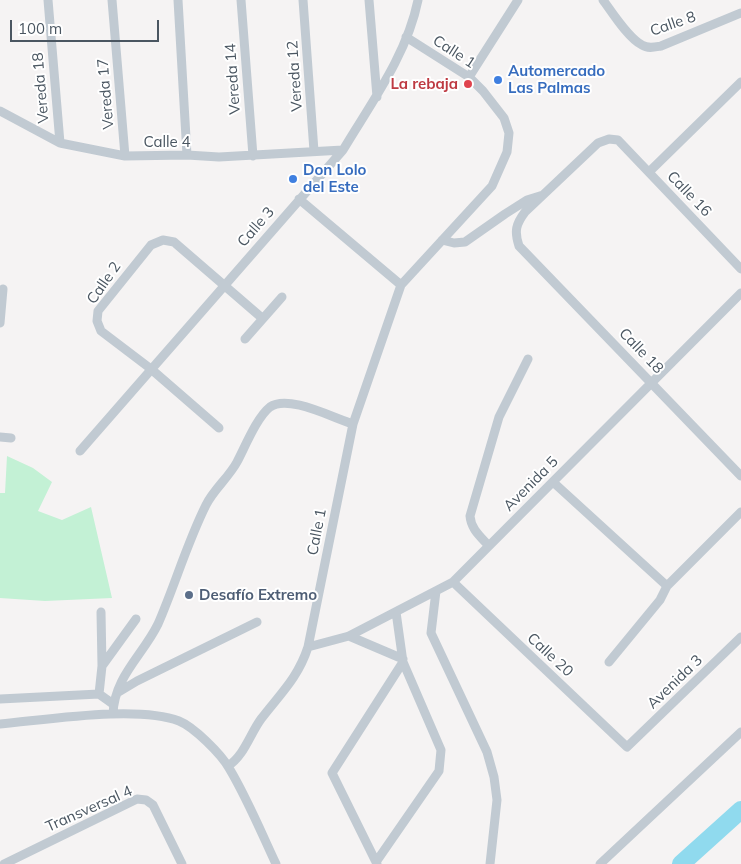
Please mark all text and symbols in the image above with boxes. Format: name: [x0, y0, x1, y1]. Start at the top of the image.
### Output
street label: Calle 8: [648, 8, 698, 40]
scale bar: [12, 10, 161, 42]
text: 100 m: [18, 19, 62, 38]
street label: Calle 1: [429, 32, 479, 72]
street label: Vereda 12: [284, 40, 306, 112]
street label: Vereda 14: [222, 43, 244, 115]
street label: Vereda 18: [29, 52, 53, 124]
street label: Vereda 17: [94, 58, 118, 130]
place label: Automercado Las Palmas: [508, 62, 605, 97]
marker: Automercado Las Palmas: [492, 74, 504, 86]
place label: La rebaja: [390, 75, 458, 93]
marker: La rebaja: [462, 78, 474, 90]
street label: Calle 4: [143, 133, 191, 151]
place label: Don Lolo del Este: [303, 161, 366, 196]
street label: Calle 16: [663, 168, 715, 220]
marker: Don Lolo del Este: [287, 173, 299, 185]
street label: Calle 3: [234, 203, 278, 251]
street label: Calle 2: [83, 258, 125, 308]
street label: Calle 18: [615, 325, 667, 377]
street label: Avenida 5: [500, 453, 562, 515]
street label: Calle 1: [304, 507, 330, 557]
place label: Desafío Extremo: [199, 586, 317, 604]
marker: Desafío Extremo: [183, 589, 195, 601]
street label: Calle 20: [523, 629, 577, 681]
street label: Avenida 3: [644, 651, 706, 713]
street label: Transversal 4: [43, 782, 135, 836]

